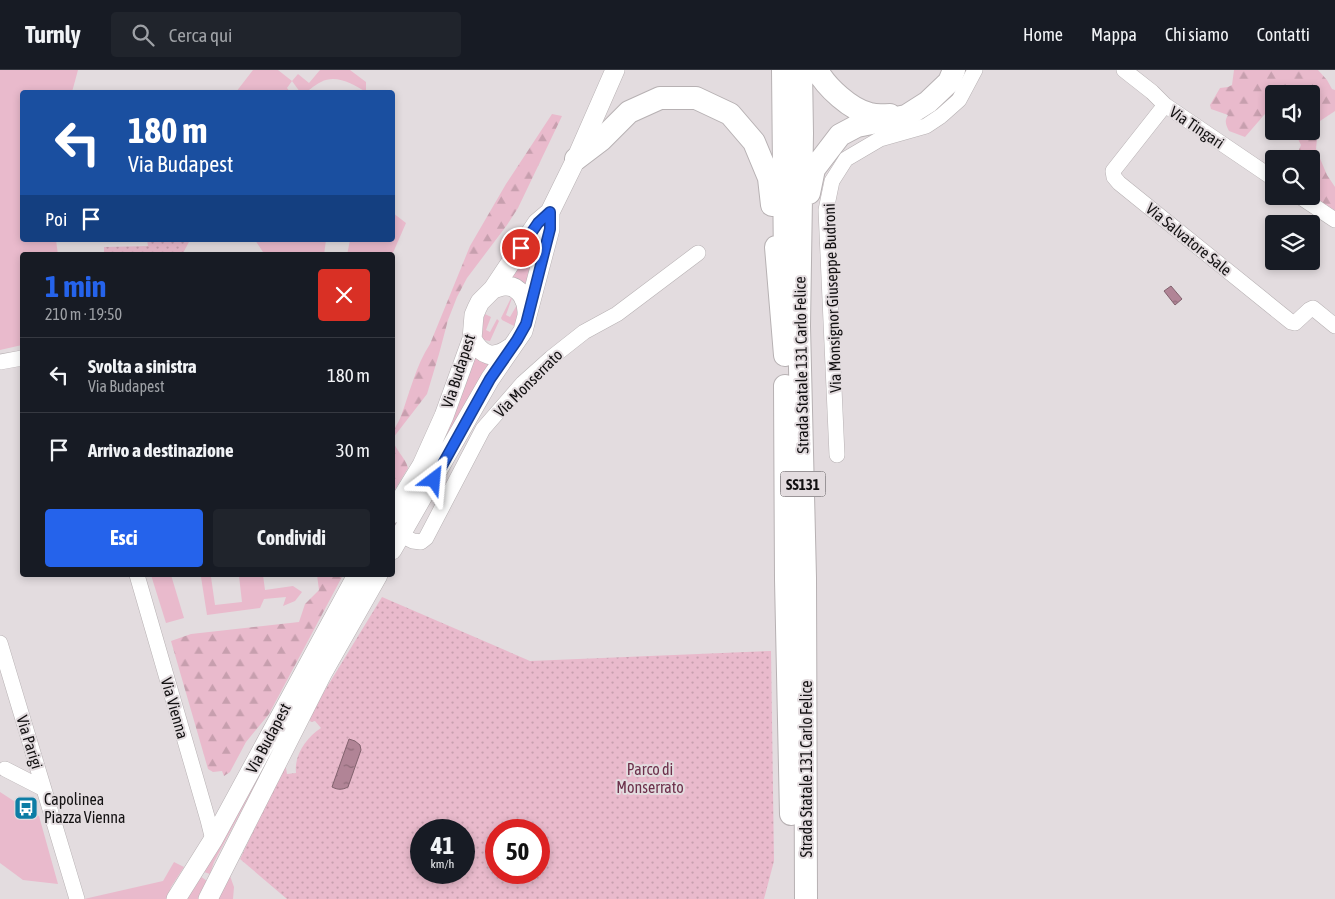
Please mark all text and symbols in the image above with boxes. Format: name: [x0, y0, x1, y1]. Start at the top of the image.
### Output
search box: [111, 12, 461, 57]
text: Turnly: [25, 21, 81, 48]
icon: search: [129, 21, 157, 49]
text: Cerca qui: [169, 24, 232, 46]
text: Home: [1023, 24, 1063, 45]
text: Mappa: [1091, 24, 1137, 45]
text: Chi siamo: [1165, 24, 1229, 45]
text: Contatti: [1257, 24, 1310, 45]
map controls: [1265, 85, 1320, 270]
button: sound: [1265, 85, 1320, 140]
street label: Via Tingari: [1166, 102, 1228, 153]
icon: left: [45, 110, 110, 175]
text: 180 m: [128, 110, 207, 150]
button: search: [1265, 150, 1320, 205]
text: Via Budapest: [128, 151, 233, 177]
street label: Via Salvatore Sale: [1143, 199, 1235, 279]
street label: Via Monsignor Giuseppe Budroni: [820, 203, 845, 393]
icon: arrive: [77, 205, 105, 233]
text: Poi: [45, 208, 67, 230]
button: layers: [1265, 215, 1320, 270]
pin: [500, 227, 542, 269]
icon: arrive: [507, 234, 535, 262]
text: 1 min: [45, 269, 106, 303]
button: close: [318, 269, 370, 321]
street label: Strada Statale 131 Carlo Felice: [790, 276, 812, 454]
text: 210 m · 19:50: [45, 305, 122, 323]
street label: Via Budapest: [438, 331, 479, 411]
street label: Via Monserrato: [490, 345, 566, 421]
text: Svolta a sinistra: [88, 355, 197, 377]
icon: left: [45, 361, 73, 389]
text: 180 m: [327, 364, 370, 386]
text: Via Budapest: [88, 377, 165, 395]
icon: arrive: [45, 436, 73, 464]
text: Arrivo a destinazione: [88, 439, 234, 461]
text: 30 m: [336, 439, 370, 461]
position arrow: [407, 453, 459, 505]
road number: SS131: [780, 472, 826, 496]
button: Esci: [45, 509, 203, 567]
button: Condividi: [213, 509, 370, 567]
street label: Via Vienna: [158, 675, 192, 741]
street label: Strada Statale 131 Carlo Felice: [797, 680, 815, 858]
street label: Via Budapest: [242, 700, 295, 777]
street label: Via Parigi: [12, 713, 47, 771]
park label: Parco di Monserrato: [616, 760, 684, 796]
place label: Capolinea Piazza Vienna: [44, 790, 126, 826]
bus stop icon: Capolinea Piazza Vienna: [13, 795, 39, 821]
speed limit sign: 50: [485, 819, 550, 884]
text: 41: [431, 831, 454, 859]
text: km/h: [431, 857, 454, 871]

